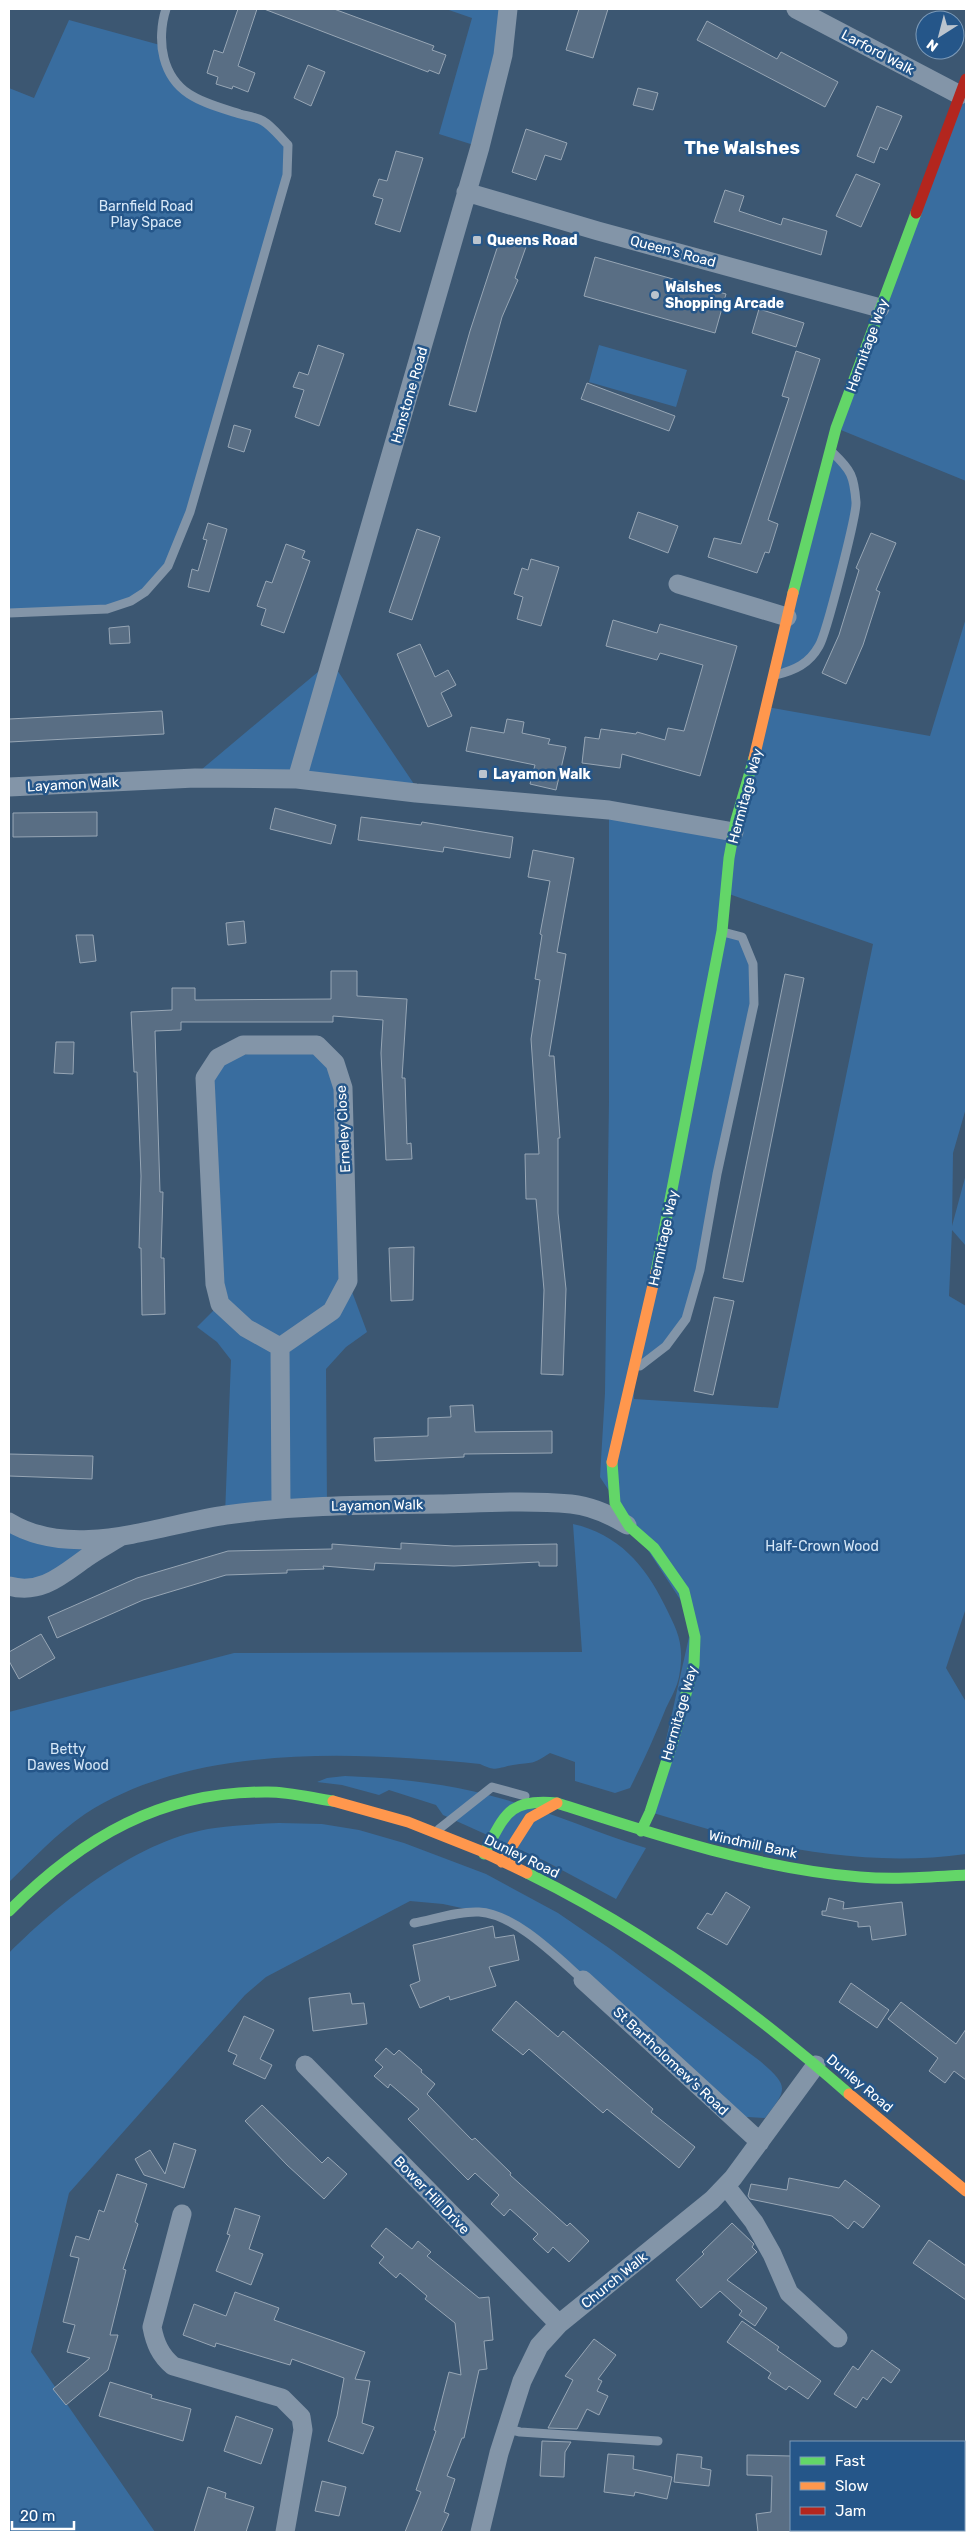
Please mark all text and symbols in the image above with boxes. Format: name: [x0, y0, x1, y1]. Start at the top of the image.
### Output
north arrow: [915, 10, 965, 60]
street label: Larford Walk: [838, 26, 918, 79]
text: N: [924, 35, 942, 55]
district label: The Walshes: [684, 136, 800, 159]
park label: Barnfield Road Play Space: [99, 198, 193, 231]
place label: Queens Road: [487, 232, 578, 249]
street label: Queen's Road: [628, 232, 718, 271]
marker: Queens Road: [471, 234, 483, 246]
place label: Walshes Shopping Arcade: [665, 279, 784, 312]
marker: Walshes Shopping Arcade: [649, 289, 661, 301]
street label: Hermitage Way: [843, 296, 892, 394]
street label: Hanstone Road: [388, 345, 431, 445]
street label: Hermitage Way: [725, 746, 766, 846]
place label: Layamon Walk: [493, 766, 592, 783]
marker: Layamon Walk: [477, 768, 489, 780]
street label: Layamon Walk: [27, 774, 120, 795]
street label: Erneley Close: [333, 1085, 354, 1173]
street label: Hermitage Way: [645, 1188, 682, 1288]
street label: Layamon Walk: [331, 1496, 424, 1515]
park label: Half-Crown Wood: [765, 1538, 879, 1555]
street label: Hermitage Way: [658, 1664, 701, 1762]
park label: Betty Dawes Wood: [27, 1741, 109, 1774]
street label: Windmill Bank: [707, 1827, 800, 1862]
street label: Dunley Road: [481, 1831, 562, 1882]
street label: St Bartholomew's Road: [610, 2004, 732, 2119]
street label: Dunley Road: [823, 2051, 896, 2116]
street label: Bower Hill Drive: [390, 2153, 473, 2238]
street label: Church Walk: [578, 2248, 651, 2312]
legend: [790, 2441, 965, 2531]
text: Fast: [835, 2452, 865, 2470]
text: Slow: [835, 2477, 868, 2495]
scale bar: [12, 2498, 75, 2530]
text: Jam: [835, 2502, 866, 2520]
text: 20 m: [20, 2507, 55, 2525]

